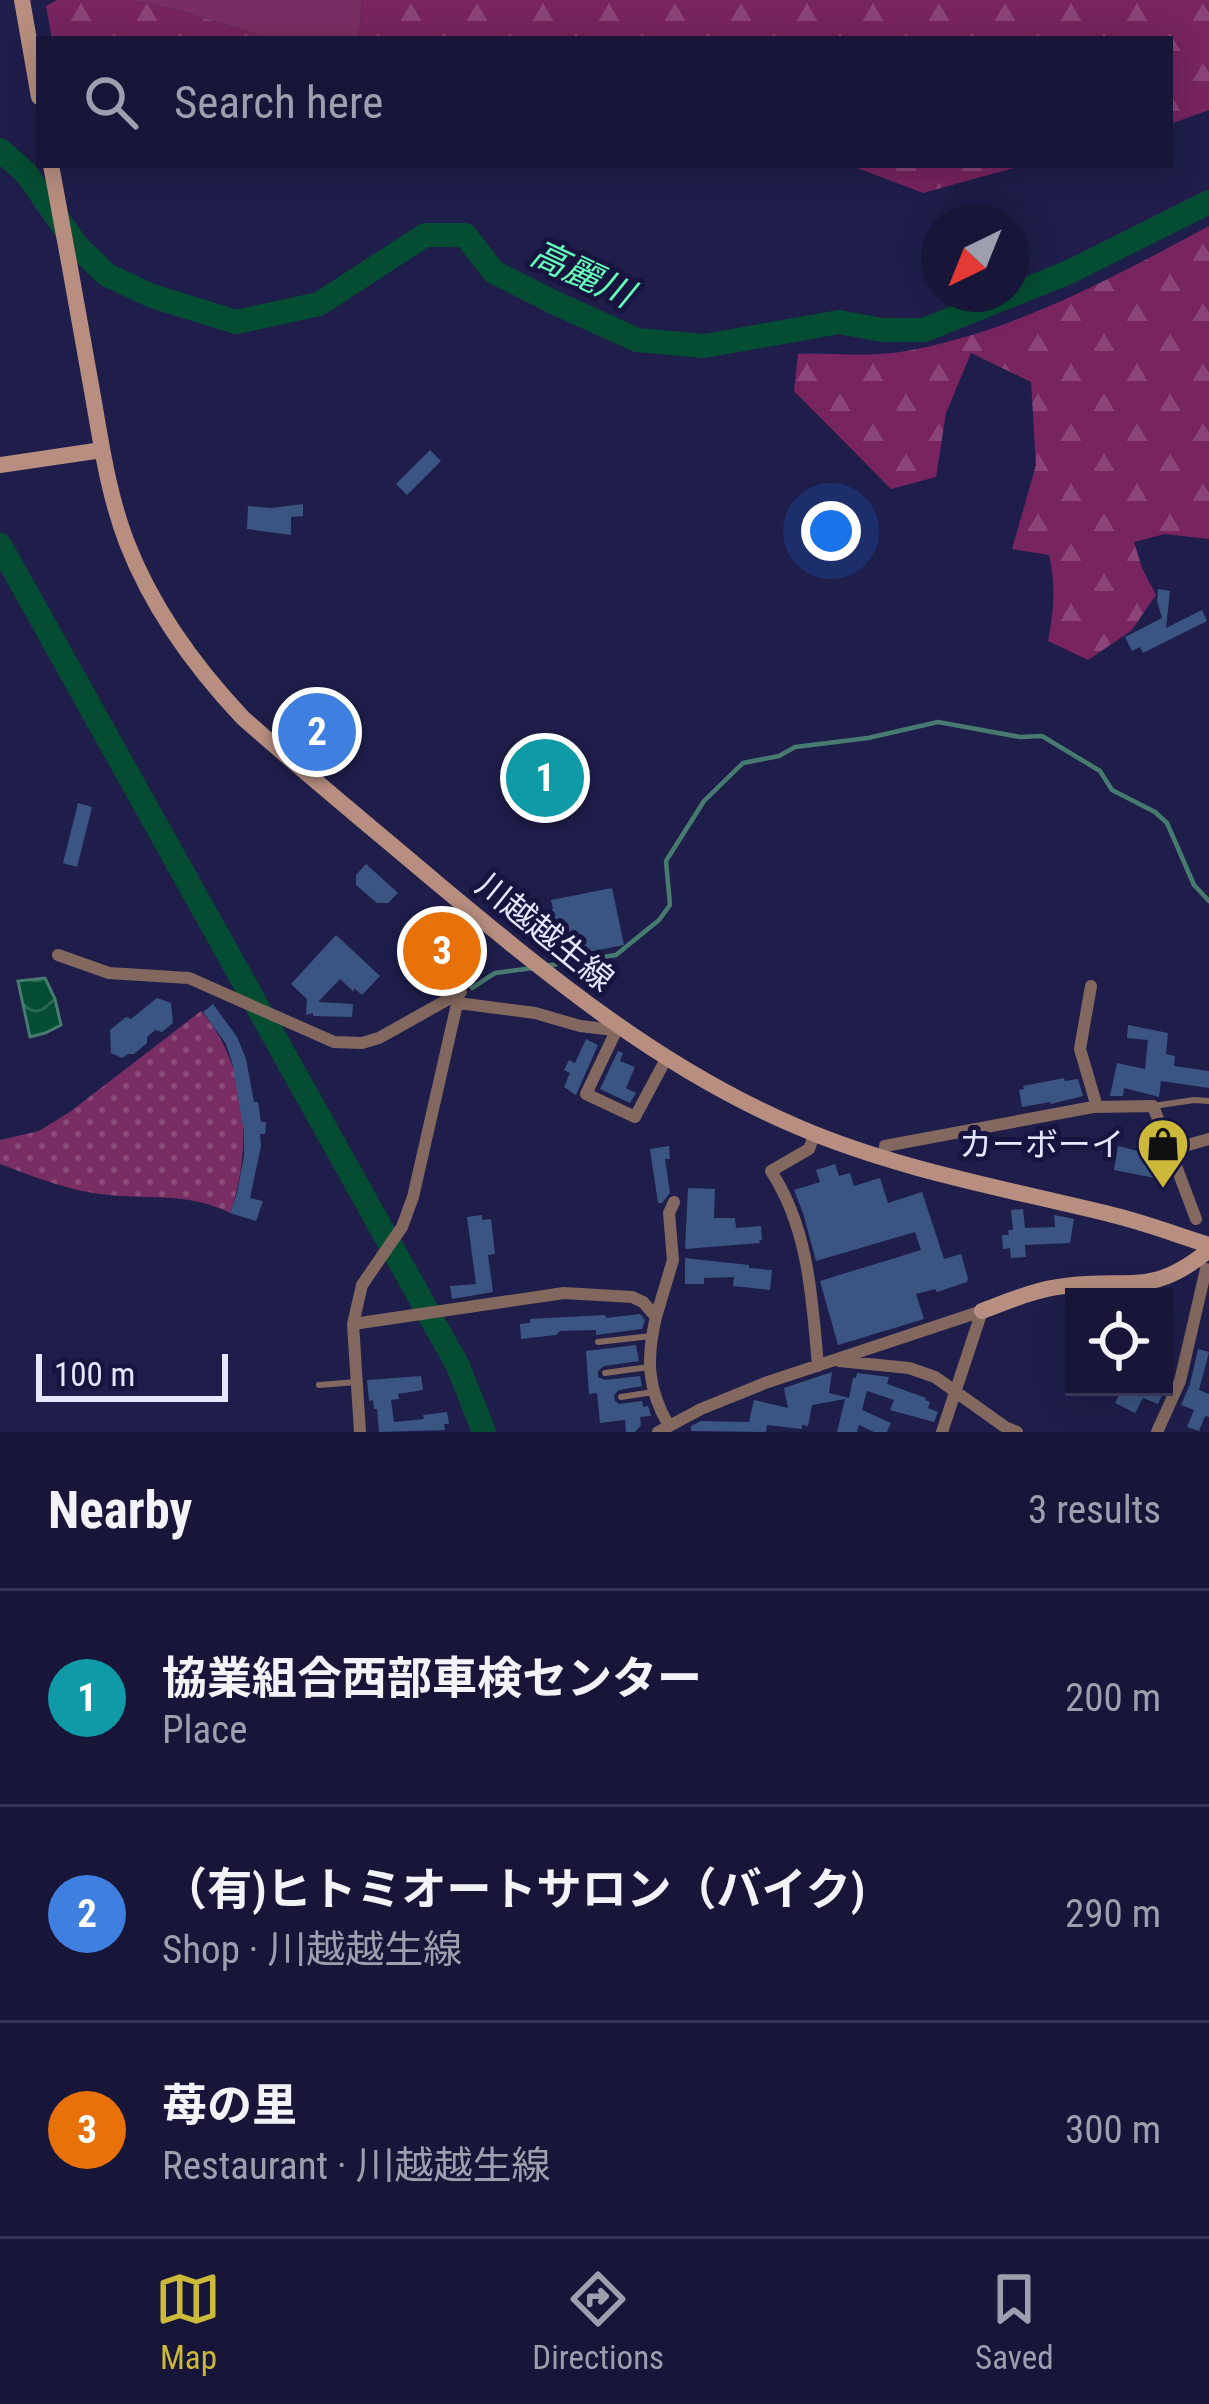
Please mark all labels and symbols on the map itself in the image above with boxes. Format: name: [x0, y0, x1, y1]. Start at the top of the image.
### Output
north arrow: [921, 204, 1029, 312]
water label: 高麗川: [524, 232, 643, 318]
your location: [801, 501, 861, 561]
pin: 2: [278, 687, 356, 777]
pin: 1: [506, 733, 584, 823]
street label: 川越越生線: [469, 865, 621, 999]
pin: 3: [403, 906, 481, 996]
shop icon: カーボーイ: [1135, 1116, 1191, 1190]
place label: カーボーイ: [959, 1125, 1124, 1164]
scale bar: [36, 1348, 228, 1401]

